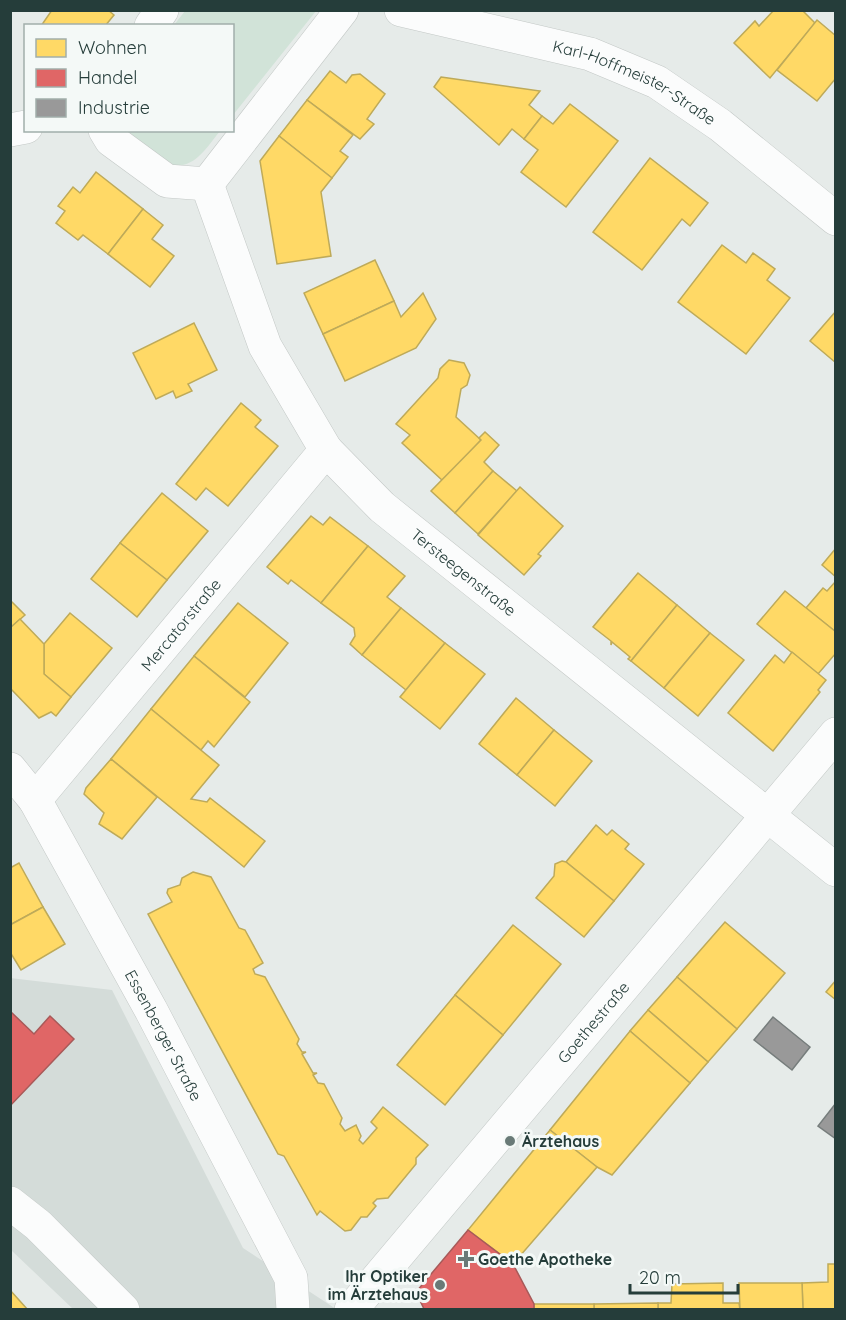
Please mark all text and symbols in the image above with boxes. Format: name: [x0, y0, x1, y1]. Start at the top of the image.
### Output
legend: [24, 24, 234, 132]
text: Wohnen: [78, 36, 147, 59]
street label: Karl-Hoffmeister-Straße: [551, 36, 720, 129]
text: Handel: [78, 66, 138, 89]
text: Industrie: [78, 96, 150, 119]
street label: Tersteegenstraße: [407, 524, 520, 620]
street label: Mercatorstraße: [136, 574, 225, 675]
street label: Essenberger Straße: [121, 966, 207, 1104]
street label: Goethestraße: [553, 977, 633, 1067]
place label: Ärztehaus: [522, 1131, 599, 1151]
marker: Ärztehaus: [503, 1134, 517, 1148]
place label: Goethe Apotheke: [478, 1249, 612, 1269]
marker: Goethe Apotheke: [459, 1252, 473, 1266]
scale bar: [630, 1257, 738, 1295]
place label: Ihr Optiker im Ärztehaus: [328, 1266, 428, 1304]
text: 20 m: [639, 1266, 681, 1289]
marker: Ihr Optiker im Ärztehaus: [433, 1278, 447, 1292]

